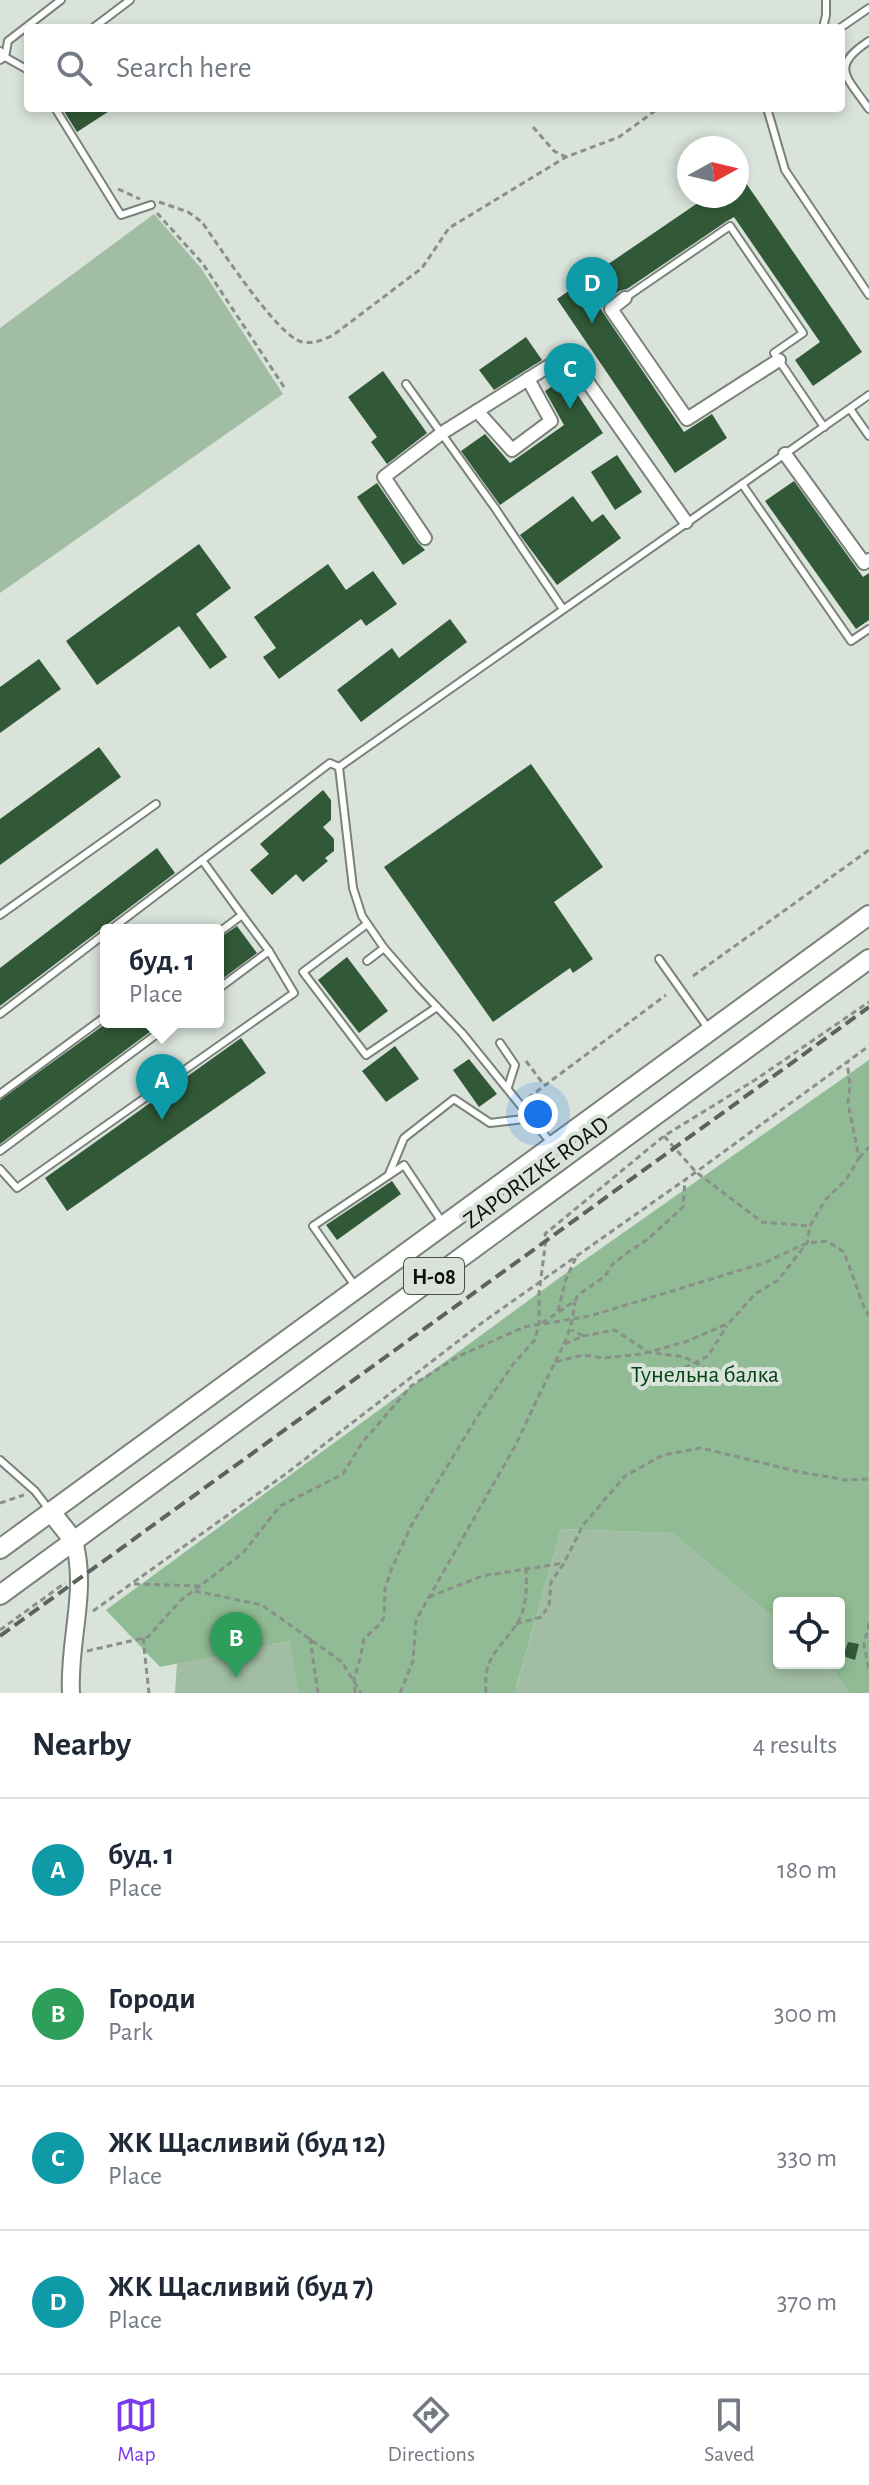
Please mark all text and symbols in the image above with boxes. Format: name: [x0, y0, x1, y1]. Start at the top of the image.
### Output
search box: [24, 24, 845, 112]
icon: search: [52, 46, 96, 90]
text: Search here: [116, 53, 252, 83]
north arrow: [677, 136, 749, 208]
pin: D: [566, 257, 618, 323]
pin: C: [544, 343, 596, 409]
popup: [100, 924, 224, 1028]
text: буд. 1: [129, 946, 195, 976]
text: Place: [129, 981, 183, 1007]
pin: A: [136, 1054, 188, 1120]
your location: [518, 1094, 558, 1134]
street label: ZAPORIZKE ROAD: [460, 1112, 614, 1233]
road number: Н-08: [404, 1258, 464, 1294]
park label: Тунельна балка: [631, 1363, 779, 1387]
map controls: [773, 1597, 845, 1669]
button: locate: [773, 1597, 845, 1669]
pin: B: [210, 1612, 262, 1678]
text: Nearby: [32, 1728, 131, 1762]
text: 4 results: [753, 1732, 837, 1758]
text: буд. 1: [108, 1840, 174, 1870]
text: A: [50, 1857, 66, 1883]
text: 180 m: [777, 1857, 837, 1883]
text: Place: [108, 1875, 162, 1901]
text: Городи: [108, 1984, 196, 2014]
text: B: [50, 2001, 66, 2027]
text: 300 m: [774, 2001, 837, 2027]
text: Park: [108, 2019, 153, 2045]
text: ЖК Щасливий (буд 12): [108, 2128, 387, 2158]
text: C: [51, 2145, 65, 2171]
text: 330 m: [777, 2145, 837, 2171]
text: Place: [108, 2163, 162, 2189]
text: ЖК Щасливий (буд 7): [108, 2272, 375, 2302]
text: D: [49, 2289, 67, 2315]
text: 370 m: [777, 2289, 837, 2315]
text: Place: [108, 2307, 162, 2333]
tab: Map: [114, 2393, 158, 2467]
tab: Directions: [387, 2393, 475, 2467]
tab: Saved: [704, 2393, 754, 2467]

